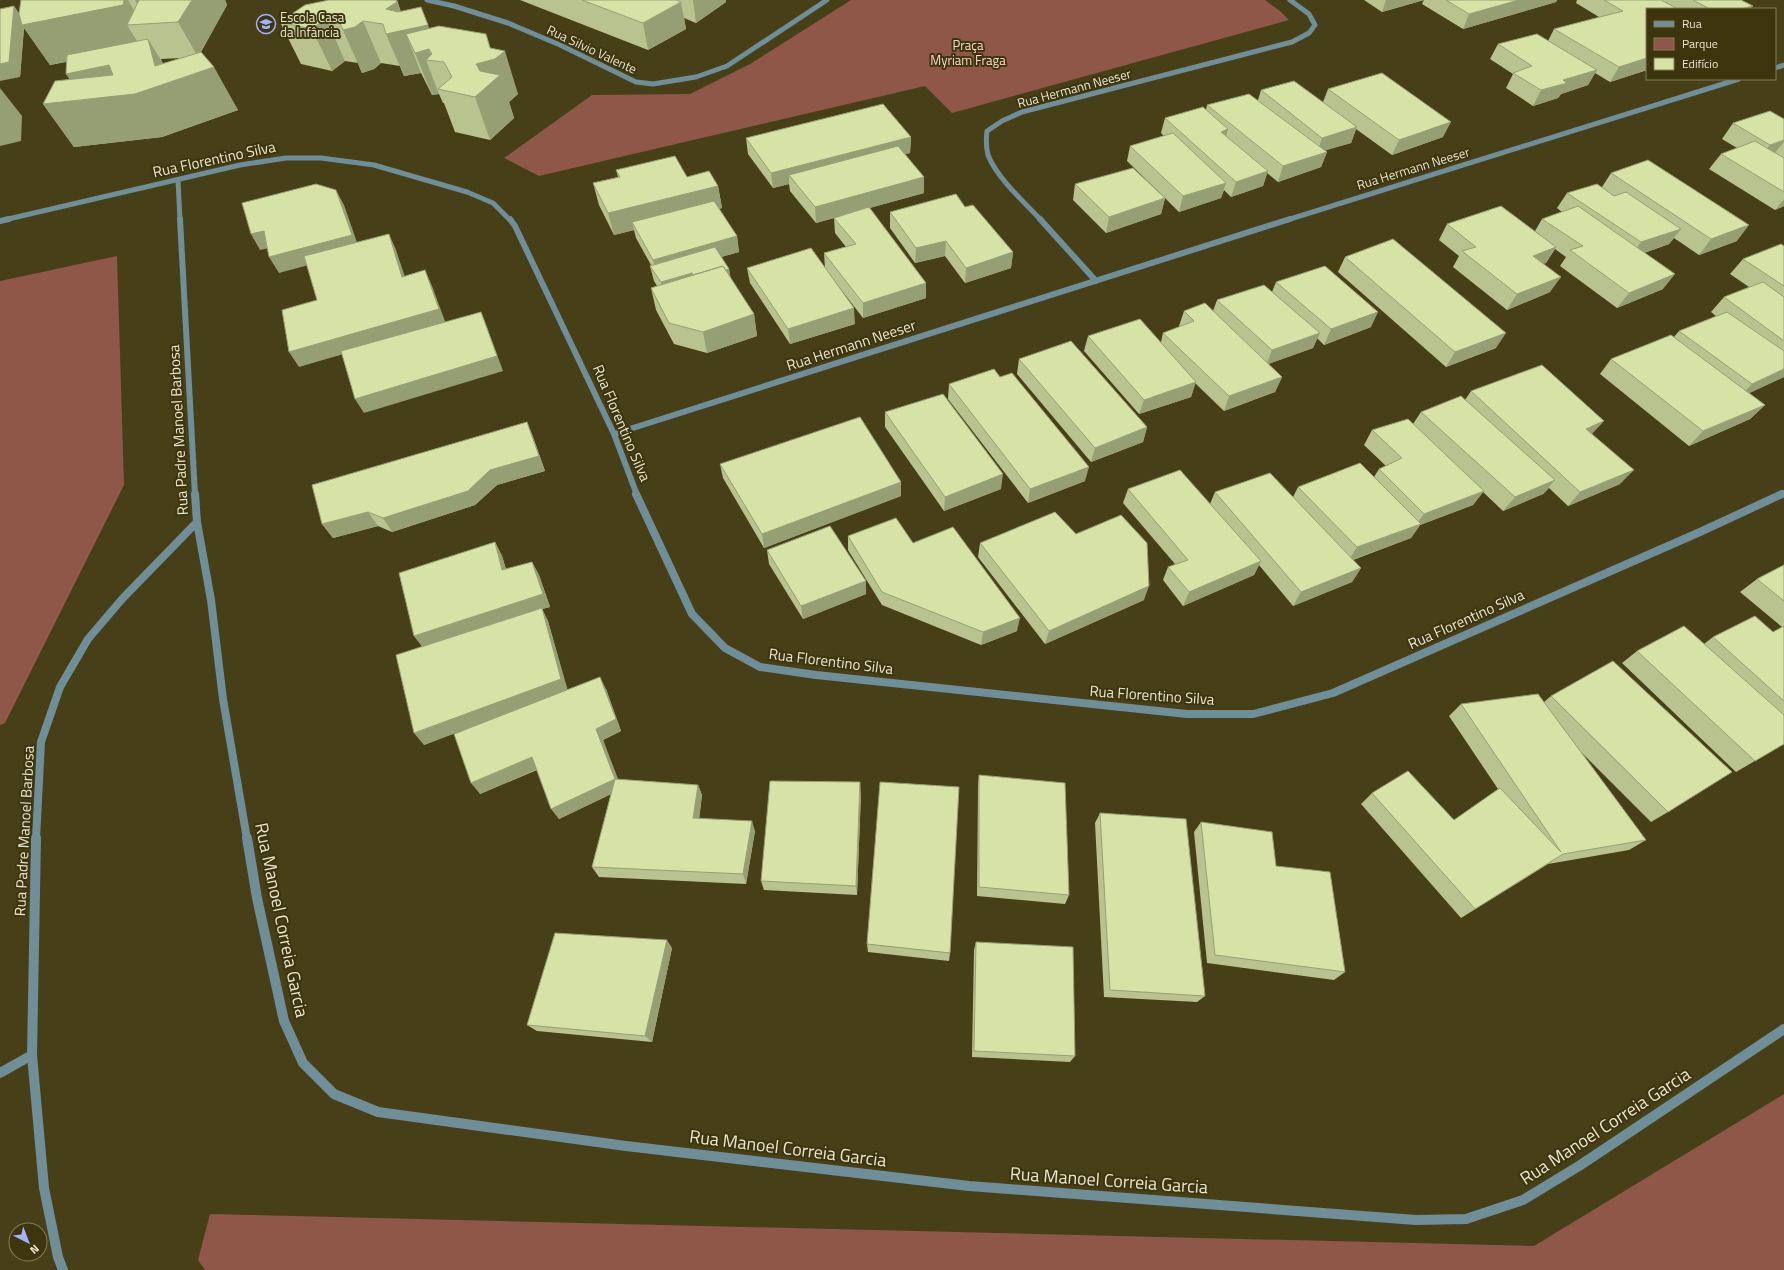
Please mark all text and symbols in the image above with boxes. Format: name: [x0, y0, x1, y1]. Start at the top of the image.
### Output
place label: Escola Casa da Infância: [280, 7, 345, 42]
legend: [1646, 8, 1776, 80]
school or university icon: Escola Casa da Infância: [255, 13, 277, 35]
text: Rua: [1682, 14, 1702, 33]
street label: Rua Silvio Valente: [544, 19, 640, 79]
text: Parque: [1682, 34, 1718, 53]
park label: Praça Myriam Fraga: [930, 35, 1006, 70]
text: Edifício: [1682, 54, 1718, 73]
street label: Rua Hermann Neeser: [1015, 63, 1134, 113]
street label: Rua Florentino Silva: [150, 135, 278, 183]
street label: Rua Hermann Neeser: [1354, 141, 1472, 195]
street label: Rua Hermann Neeser: [783, 313, 919, 377]
street label: Rua Padre Manoel Barbosa: [162, 344, 194, 516]
street label: Rua Florentino Silva: [587, 361, 657, 486]
street label: Rua Florentino Silva: [1404, 583, 1528, 655]
street label: Rua Florentino Silva: [767, 642, 895, 680]
street label: Rua Florentino Silva: [1089, 679, 1216, 711]
street label: Rua Padre Manoel Barbosa: [8, 745, 40, 917]
street label: Rua Manoel Correia Garcia: [248, 820, 316, 1020]
street label: Rua Manoel Correia Garcia: [1514, 1061, 1696, 1191]
street label: Rua Manoel Correia Garcia: [688, 1123, 888, 1173]
street label: Rua Manoel Correia Garcia: [1009, 1160, 1209, 1200]
north arrow: [8, 1222, 48, 1262]
text: N: [27, 1241, 43, 1258]

